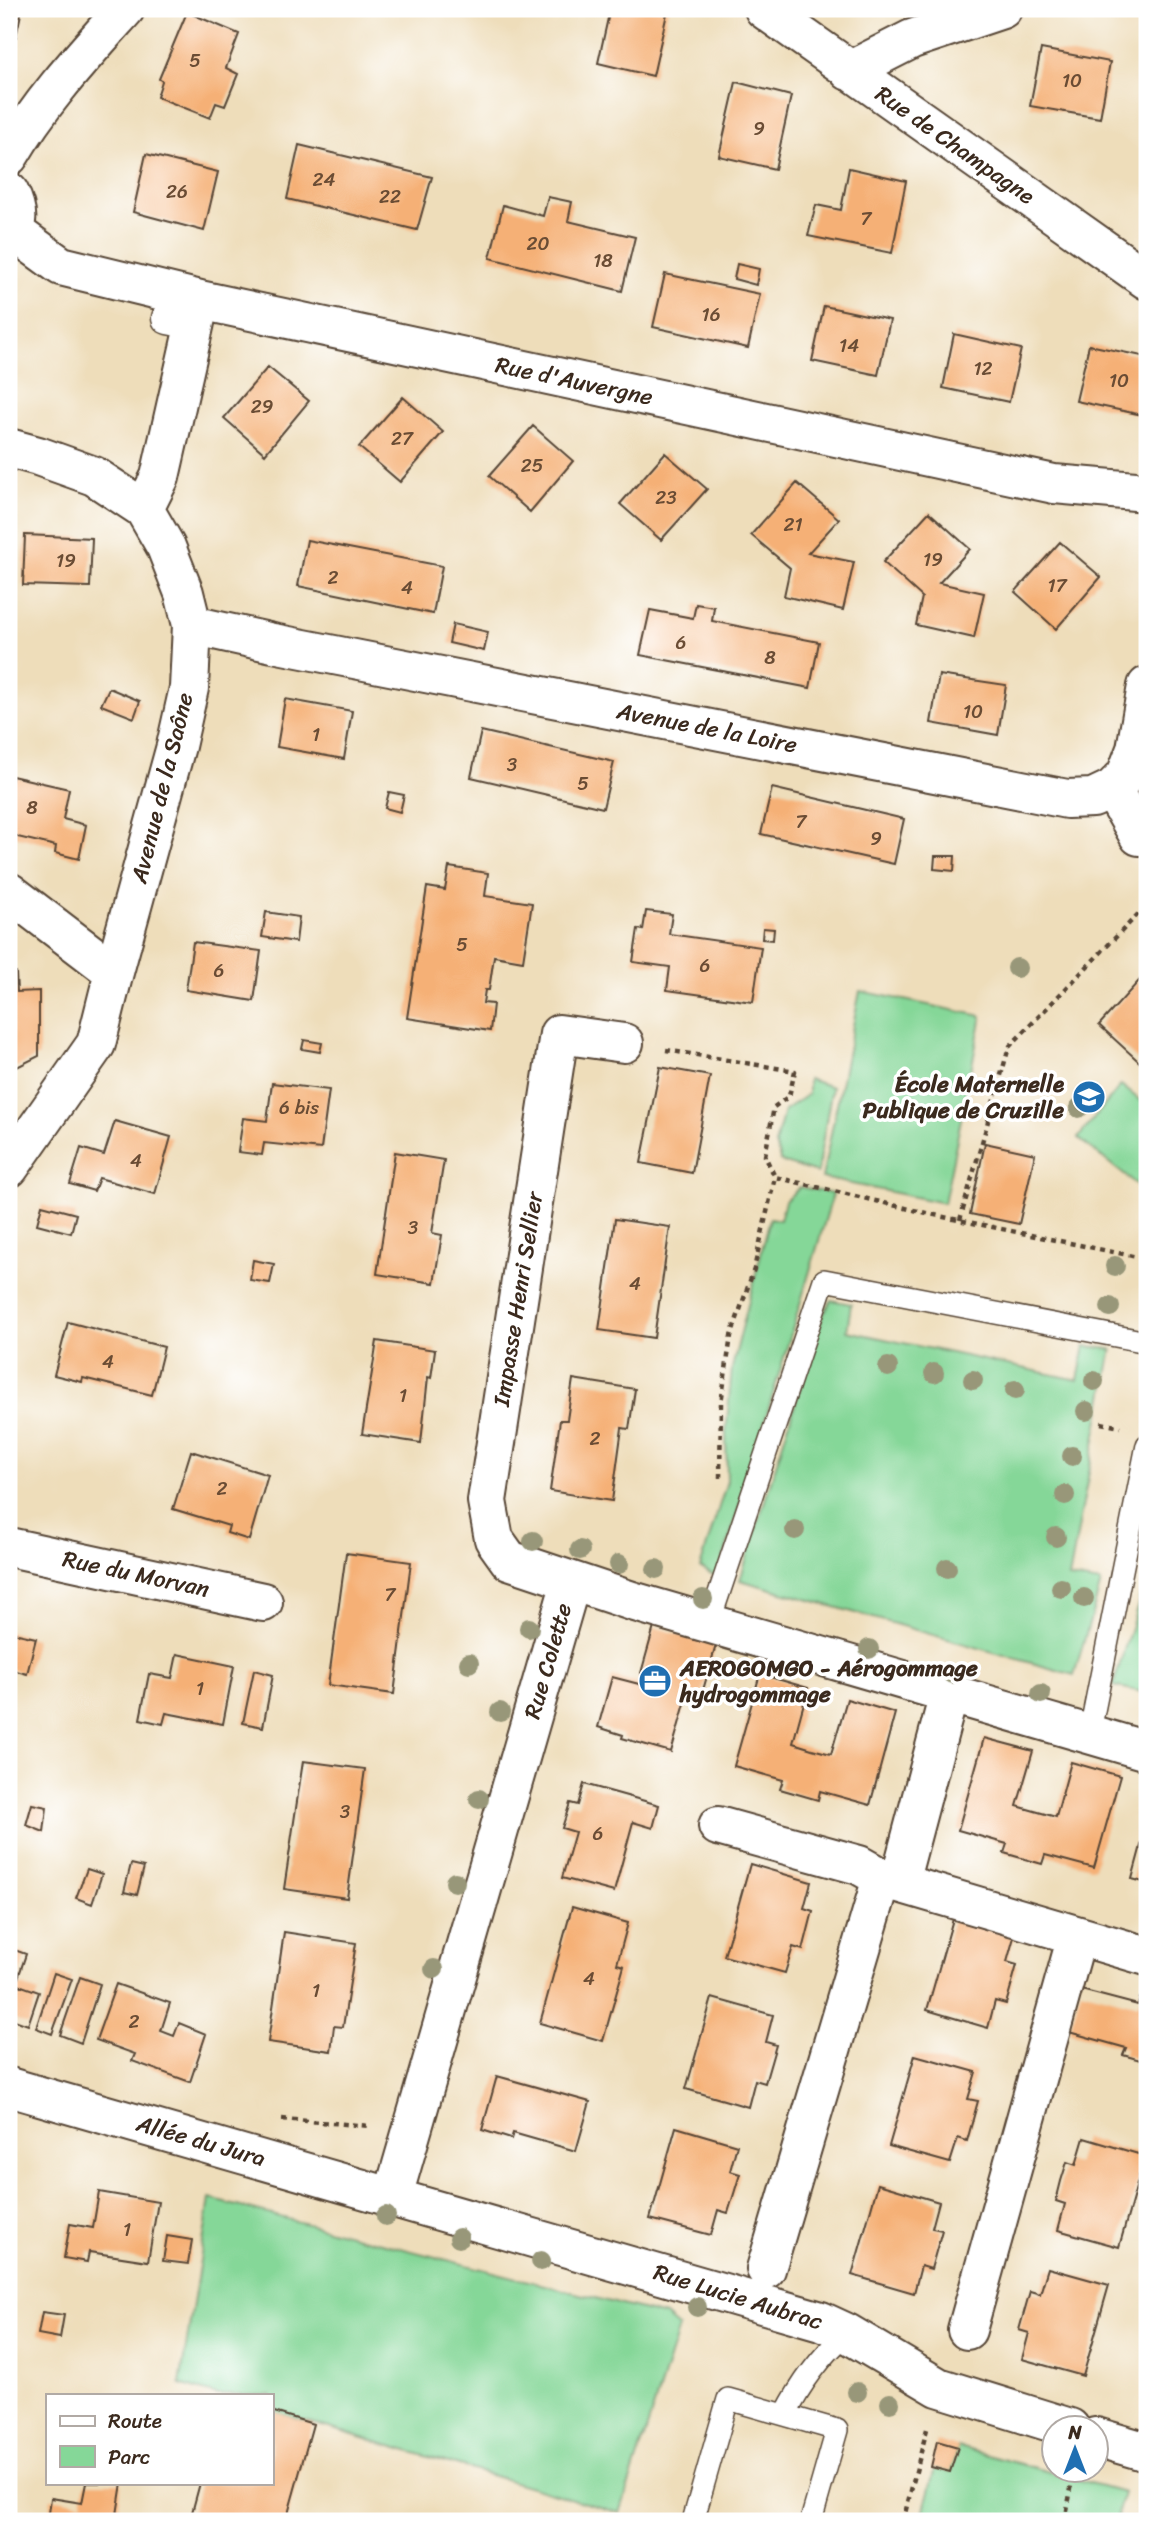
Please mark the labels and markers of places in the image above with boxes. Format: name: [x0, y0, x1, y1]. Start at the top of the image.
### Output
place label: École Maternelle Publique de Cruzille: [863, 1064, 1065, 1131]
school or university icon: École Maternelle Publique de Cruzille: [1070, 1078, 1108, 1116]
place label: AEROGOMGO - Aérogommage hydrogommage: [679, 1648, 978, 1715]
office icon: AEROGOMGO - Aérogommage hydrogommage: [636, 1662, 674, 1700]

